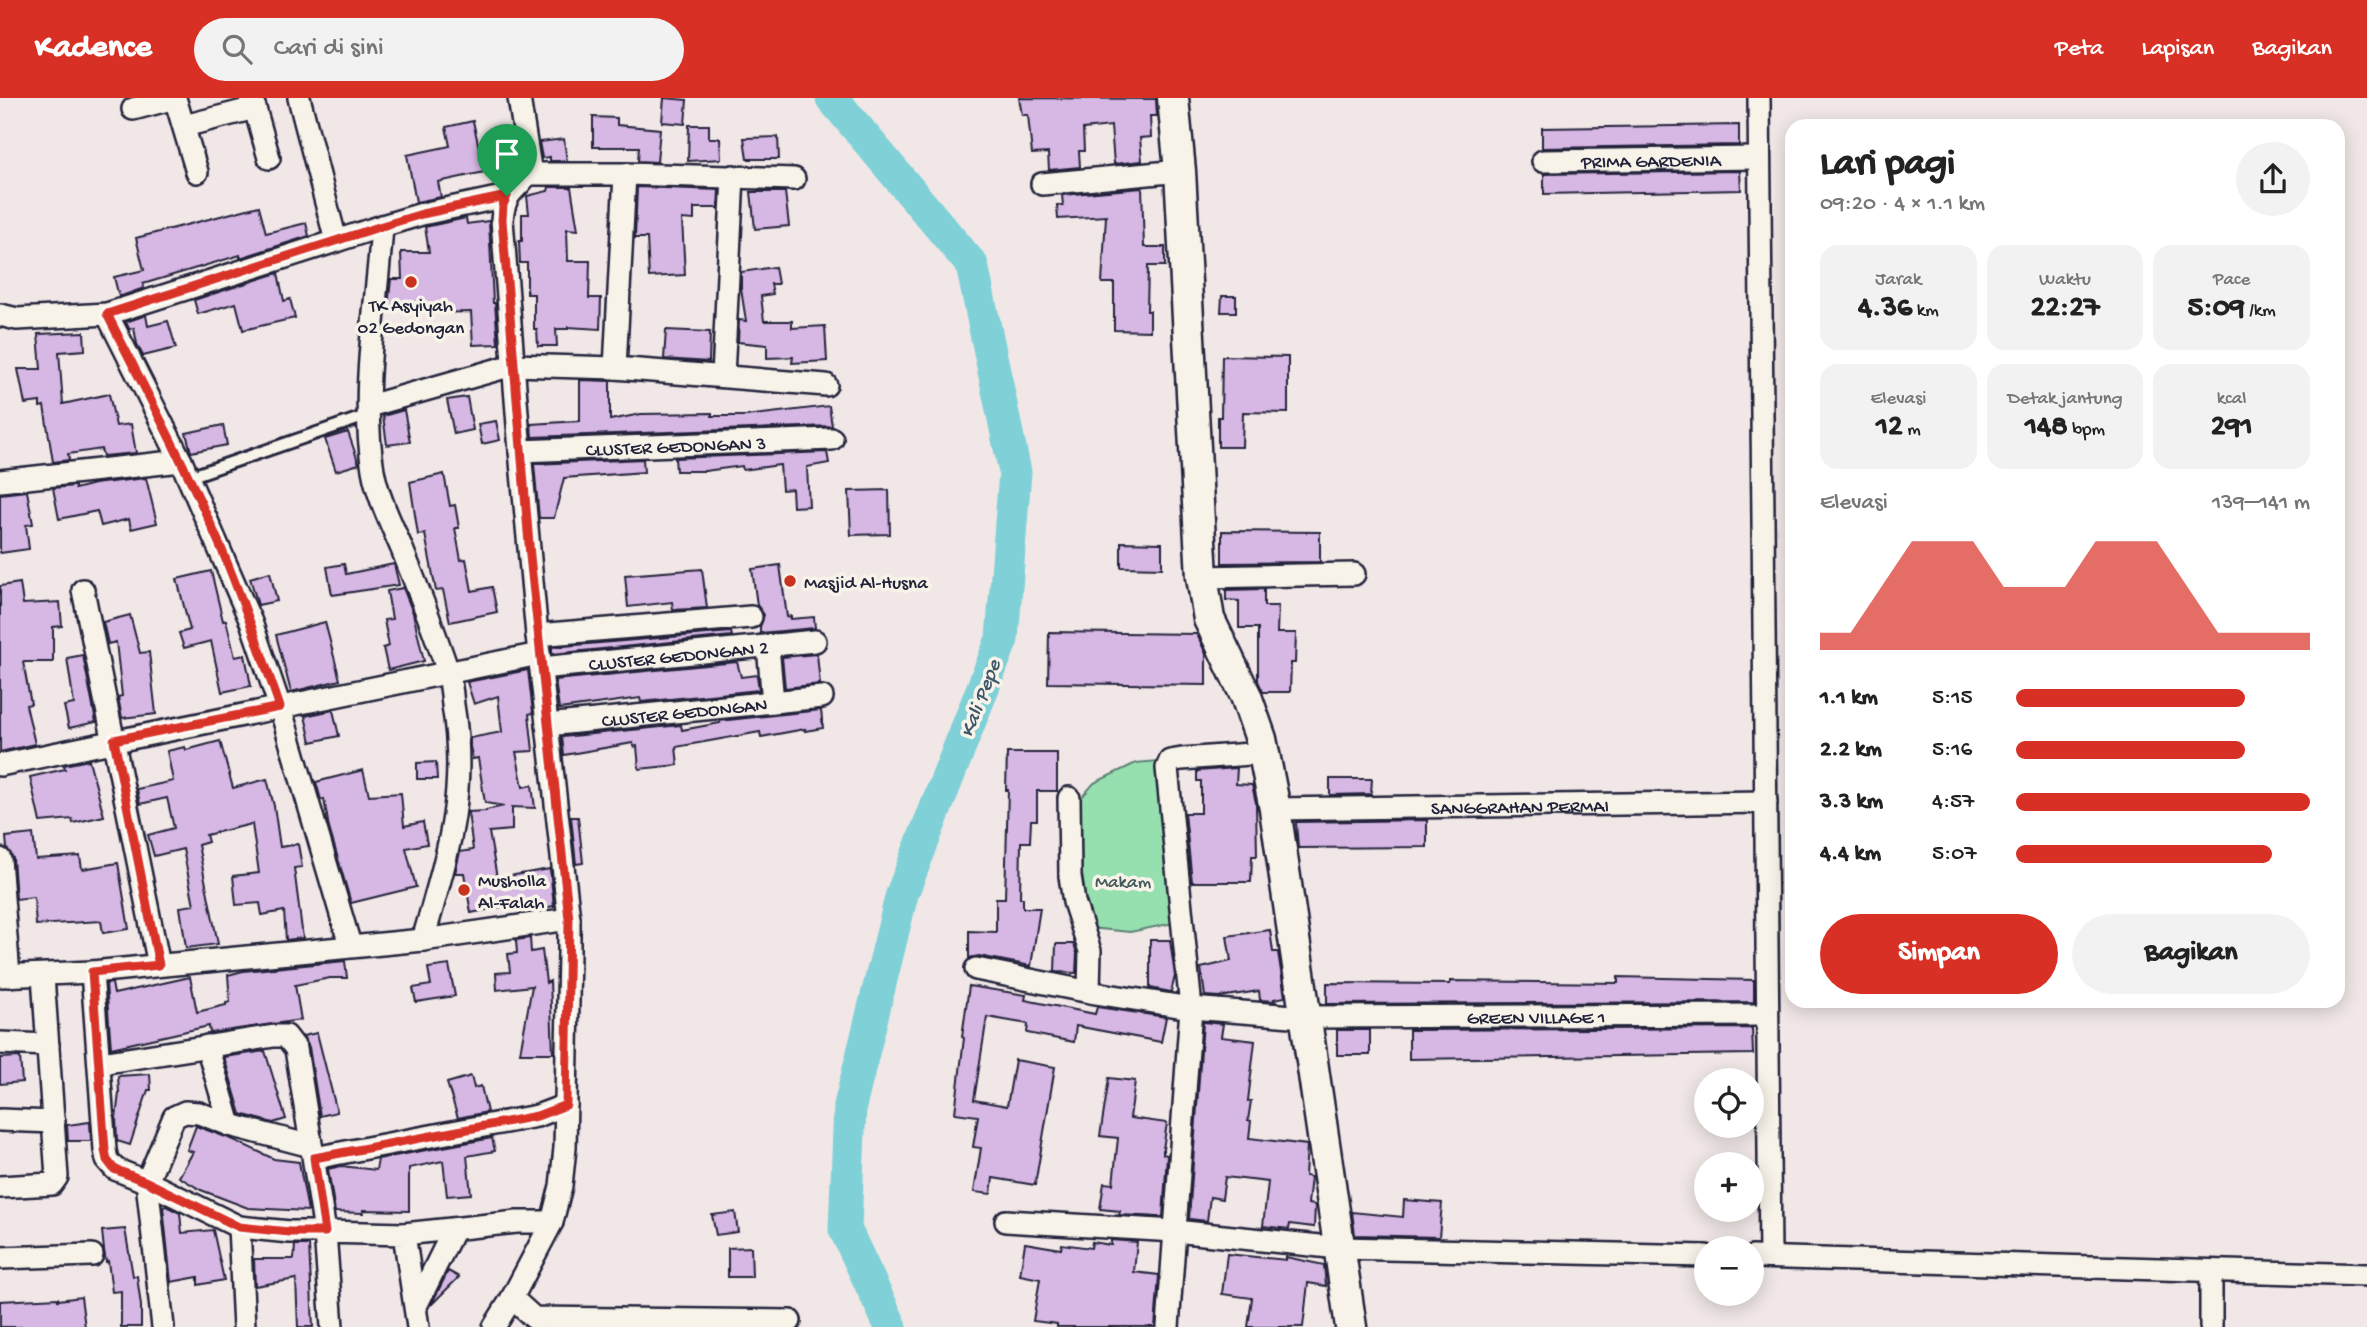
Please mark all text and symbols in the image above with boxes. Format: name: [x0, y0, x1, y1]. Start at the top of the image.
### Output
search box: [194, 18, 684, 81]
text: Kadence: [35, 30, 152, 68]
icon: search: [218, 30, 256, 68]
text: Cari di sini: [274, 34, 384, 65]
text: Peta: [2055, 35, 2103, 64]
text: Lapisan: [2141, 35, 2214, 64]
text: Bagikan: [2252, 35, 2332, 64]
pin: [477, 124, 537, 196]
icon: arrive: [488, 135, 526, 173]
button: share: [2236, 142, 2310, 216]
text: Lari pagi: [1820, 143, 1955, 187]
street label: PRIMA GARDENIA: [1580, 150, 1723, 175]
text: 09:20 · 4 × 1.1 km: [1820, 191, 1985, 218]
text: Jarak: [1875, 269, 1922, 292]
text: Waktu: [2039, 269, 2091, 292]
text: Pace: [2213, 269, 2250, 292]
marker: TK Asyiyah 02 Gedongan: [403, 274, 419, 290]
text: 4.36: [1858, 292, 1912, 327]
text: 22:27: [2030, 292, 2100, 327]
text: 5:09: [2188, 292, 2245, 327]
place label: TK Asyiyah 02 Gedongan: [358, 296, 464, 341]
text: km: [1912, 300, 1939, 323]
text: /km: [2245, 300, 2276, 323]
text: Elevasi: [1870, 388, 1926, 411]
text: Detak jantung: [2007, 388, 2123, 411]
text: kcal: [2217, 388, 2247, 411]
text: 12: [1876, 411, 1903, 446]
text: 148: [2025, 411, 2068, 446]
text: 291: [2211, 411, 2253, 446]
text: m: [1903, 419, 1921, 442]
text: bpm: [2068, 419, 2105, 442]
street label: CLUSTER GEDONGAN 3: [585, 434, 767, 463]
text: Elevasi: [1820, 490, 1888, 517]
text: 139–141 m: [2212, 490, 2310, 517]
marker: Masjid Al-Husna: [782, 573, 798, 589]
place label: Masjid Al-Husna: [804, 573, 929, 596]
street label: CLUSTER GEDONGAN 2: [588, 638, 769, 678]
water label: Kali Pepe: [956, 656, 1009, 742]
text: 1.1 km: [1820, 685, 1878, 712]
text: 5:15: [1932, 685, 1973, 712]
street label: CLUSTER GEDONGAN: [601, 695, 769, 734]
text: 2.2 km: [1820, 737, 1882, 764]
text: 5:16: [1932, 737, 1972, 764]
text: 3.3 km: [1820, 789, 1883, 816]
text: 4:57: [1932, 789, 1974, 816]
street label: SANGGRAHAN PERMAI: [1431, 796, 1609, 822]
text: 4.4 km: [1820, 841, 1881, 868]
text: 5:07: [1932, 841, 1976, 868]
place label: Musholla Al-Falah: [478, 871, 548, 916]
park label: Makam: [1095, 872, 1152, 895]
marker: Musholla Al-Falah: [456, 882, 472, 898]
button: Simpan: [1820, 914, 2058, 994]
button: Bagikan: [2072, 914, 2310, 994]
street label: GREEN VILLAGE 1: [1467, 1008, 1606, 1031]
map controls: [1694, 1068, 1764, 1306]
button: locate: [1694, 1068, 1764, 1138]
button: +: [1694, 1152, 1764, 1222]
button: −: [1694, 1236, 1764, 1306]

